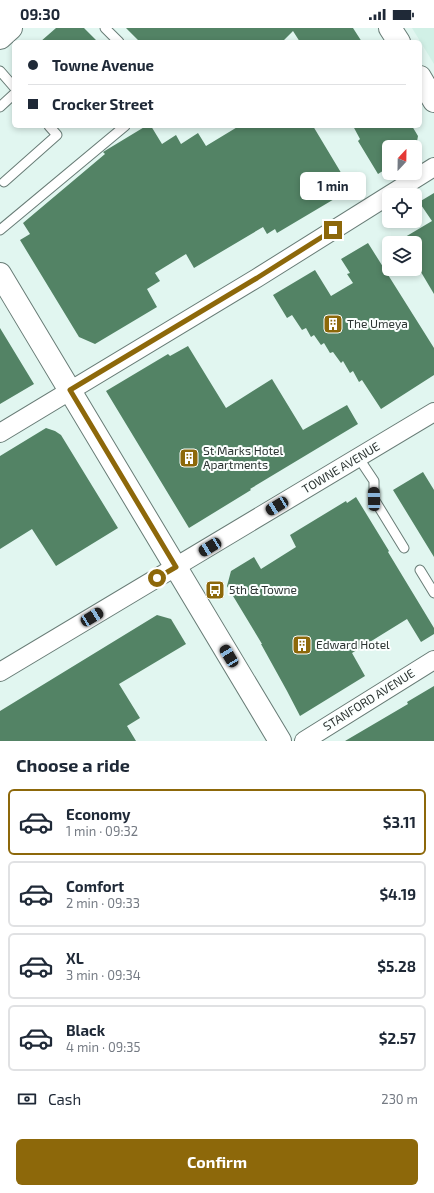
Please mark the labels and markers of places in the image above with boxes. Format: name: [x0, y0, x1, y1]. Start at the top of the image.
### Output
building icon: The Umeya: [322, 313, 344, 335]
place label: The Umeya: [347, 316, 408, 330]
place label: St Marks Hotel Apartments: [203, 443, 284, 471]
building icon: St Marks Hotel Apartments: [178, 447, 200, 469]
bus stop icon: 5th & Towne: [204, 579, 226, 601]
place label: 5th & Towne: [229, 582, 297, 596]
building icon: Edward Hotel: [291, 634, 313, 656]
place label: Edward Hotel: [316, 637, 390, 651]

